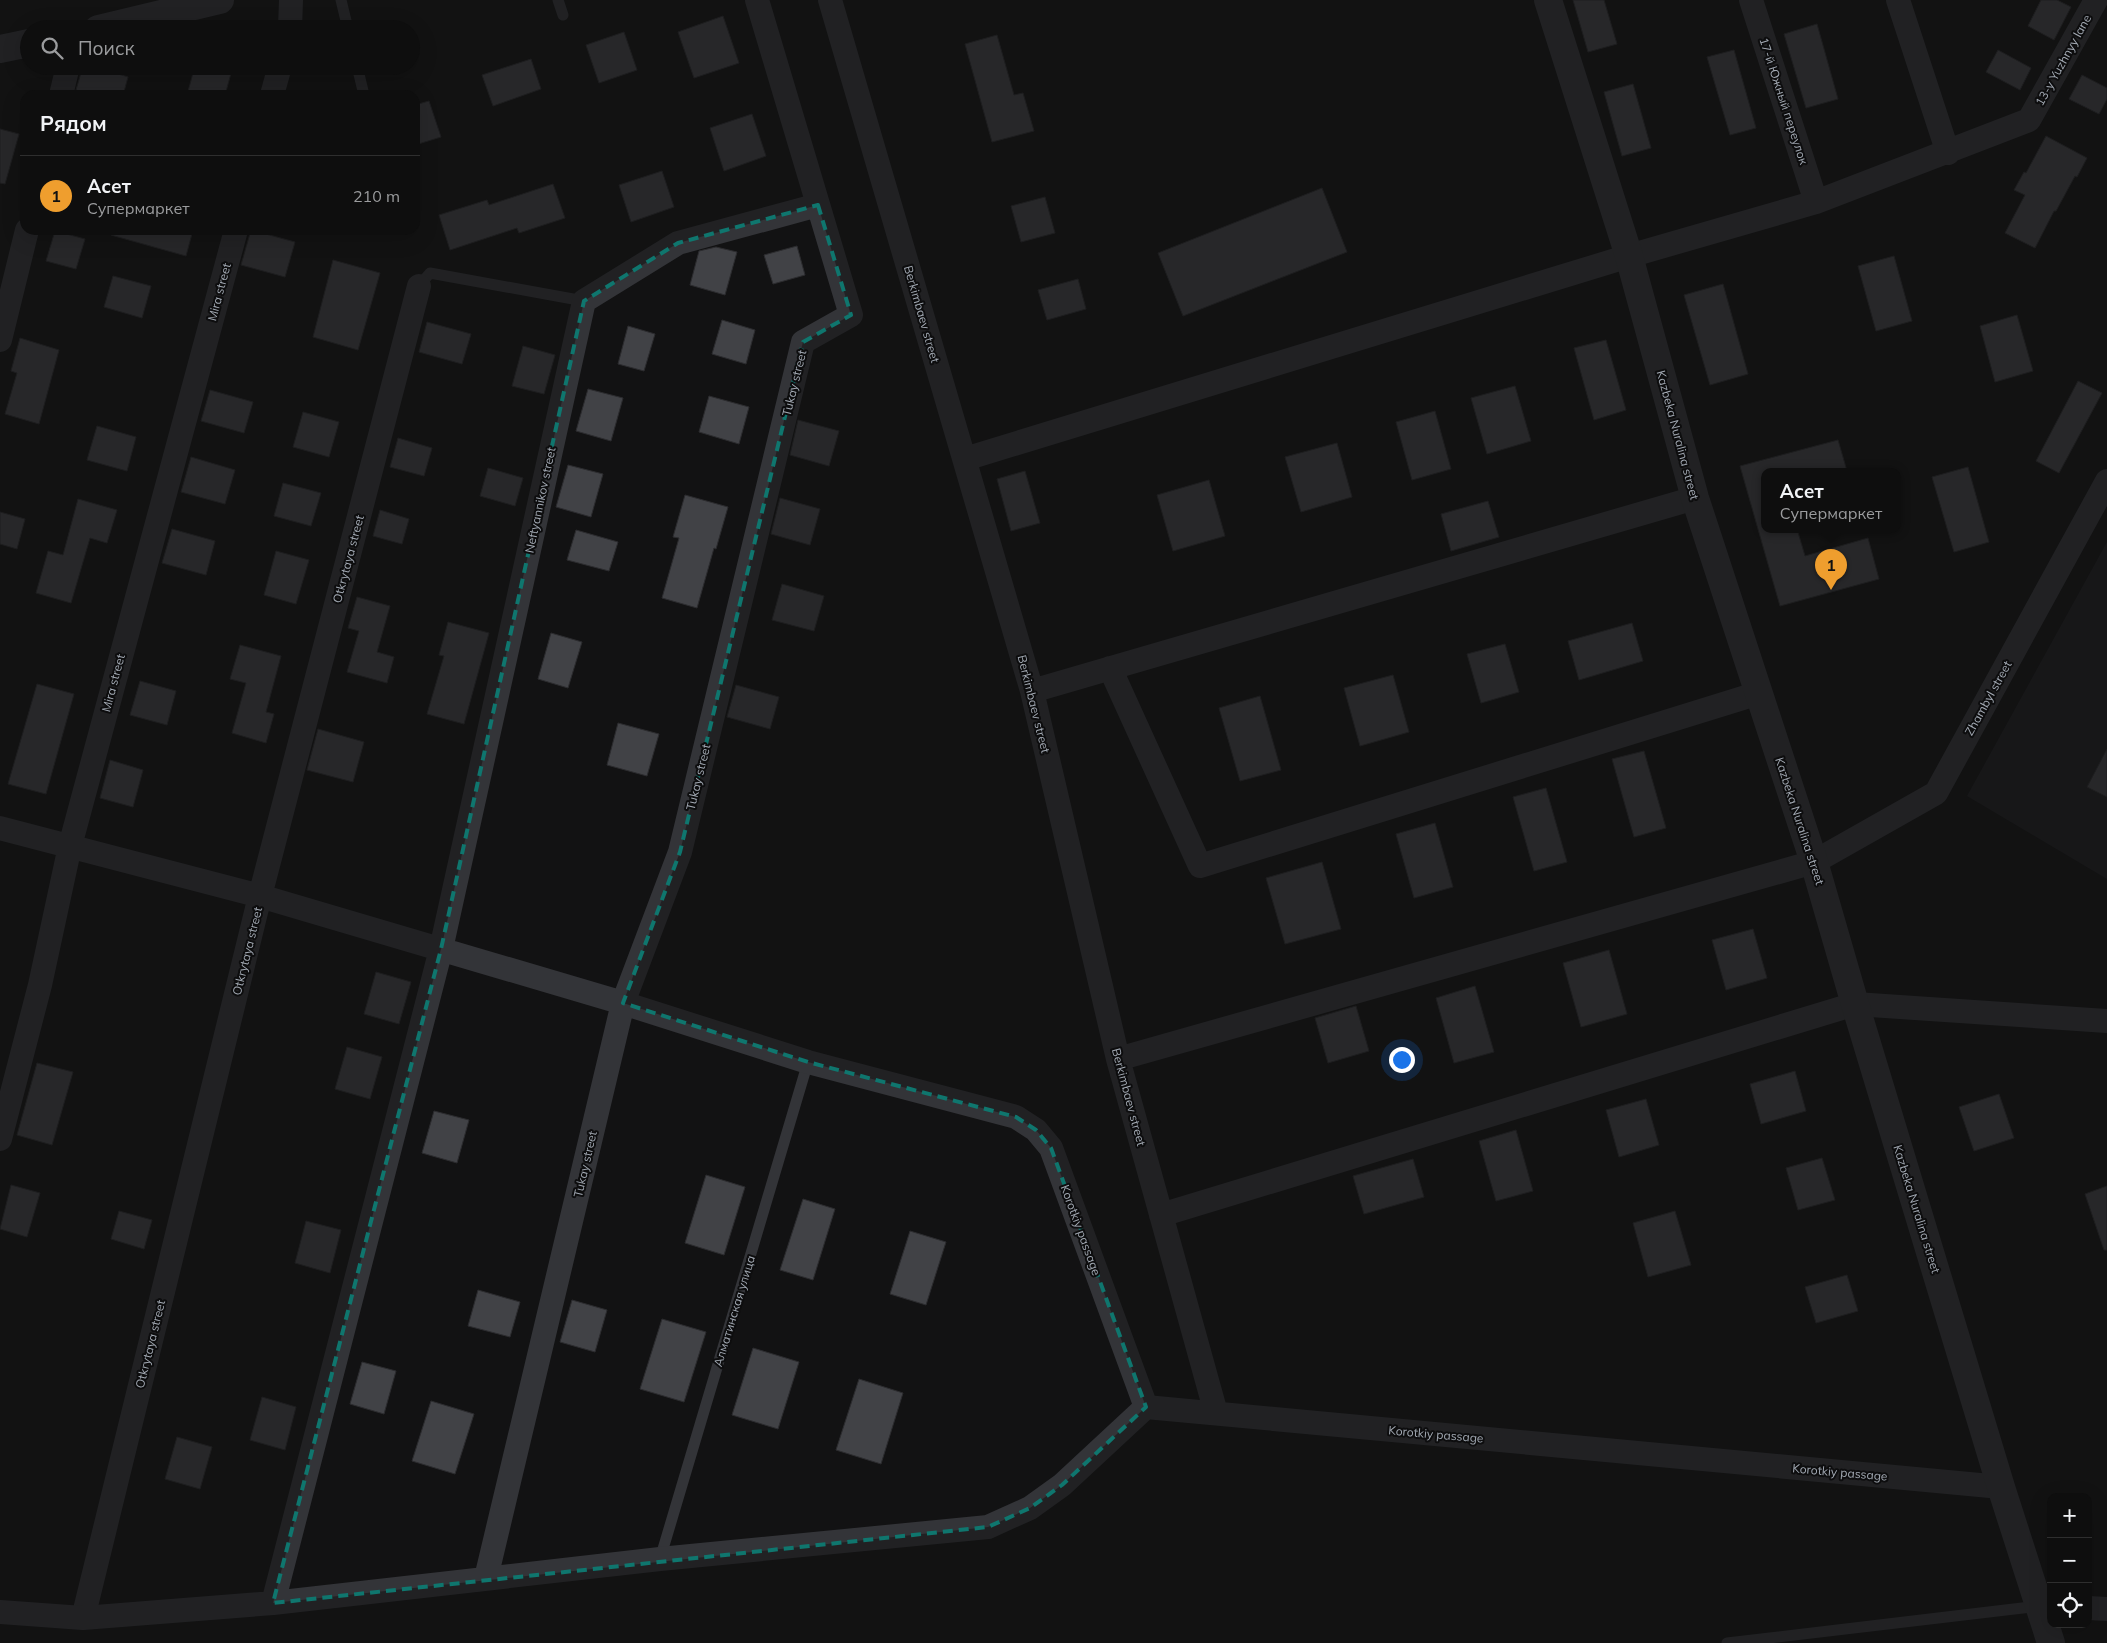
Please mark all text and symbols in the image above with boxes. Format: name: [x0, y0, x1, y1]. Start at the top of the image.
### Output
street label: 13-y Yuzhnyy lane: [2032, 12, 2094, 108]
search box: [20, 20, 420, 75]
icon: search: [38, 34, 66, 62]
text: Поиск: [78, 36, 135, 60]
street label: 17-й Южный переулок: [1756, 36, 1812, 167]
text: Рядом: [40, 110, 107, 136]
text: Асет: [87, 174, 131, 198]
text: 1: [51, 186, 61, 206]
text: 210 m: [353, 186, 400, 206]
text: Супермаркет: [87, 198, 190, 218]
street label: Mira street: [204, 261, 234, 323]
street label: Berkimbaev street: [901, 264, 943, 364]
street label: Tukay street: [779, 348, 809, 418]
street label: Kazbeka Nuralina street: [1654, 369, 1702, 501]
street label: Neftyannikov street: [521, 446, 559, 554]
popup: [1761, 468, 1901, 533]
text: Асет: [1780, 479, 1824, 503]
text: Супермаркет: [1780, 503, 1882, 523]
street label: Otkrytaya street: [329, 513, 367, 605]
pin: 1: [1815, 549, 1847, 590]
street label: Mira street: [98, 652, 128, 714]
street label: Berkimbaev street: [1015, 653, 1053, 755]
street label: Zhambyl street: [1961, 658, 2015, 738]
street label: Tukay street: [683, 742, 713, 812]
street label: Kazbeka Nuralina street: [1772, 755, 1828, 887]
street label: Otkrytaya street: [229, 905, 265, 997]
street label: Berkimbaev street: [1109, 1046, 1149, 1148]
your location: [1389, 1047, 1415, 1073]
street label: Tukay street: [570, 1129, 600, 1199]
street label: Kazbeka Nuralina street: [1890, 1143, 1944, 1275]
street label: Korotkiy passage: [1058, 1183, 1104, 1277]
street label: Алматинская улица: [710, 1254, 758, 1368]
street label: Otkrytaya street: [132, 1298, 168, 1390]
street label: Korotkiy passage: [1388, 1422, 1484, 1446]
street label: Korotkiy passage: [1792, 1460, 1888, 1484]
map controls: [2047, 1493, 2092, 1628]
button: +: [2047, 1493, 2092, 1538]
button: −: [2047, 1538, 2092, 1583]
button: locate: [2047, 1583, 2092, 1628]

